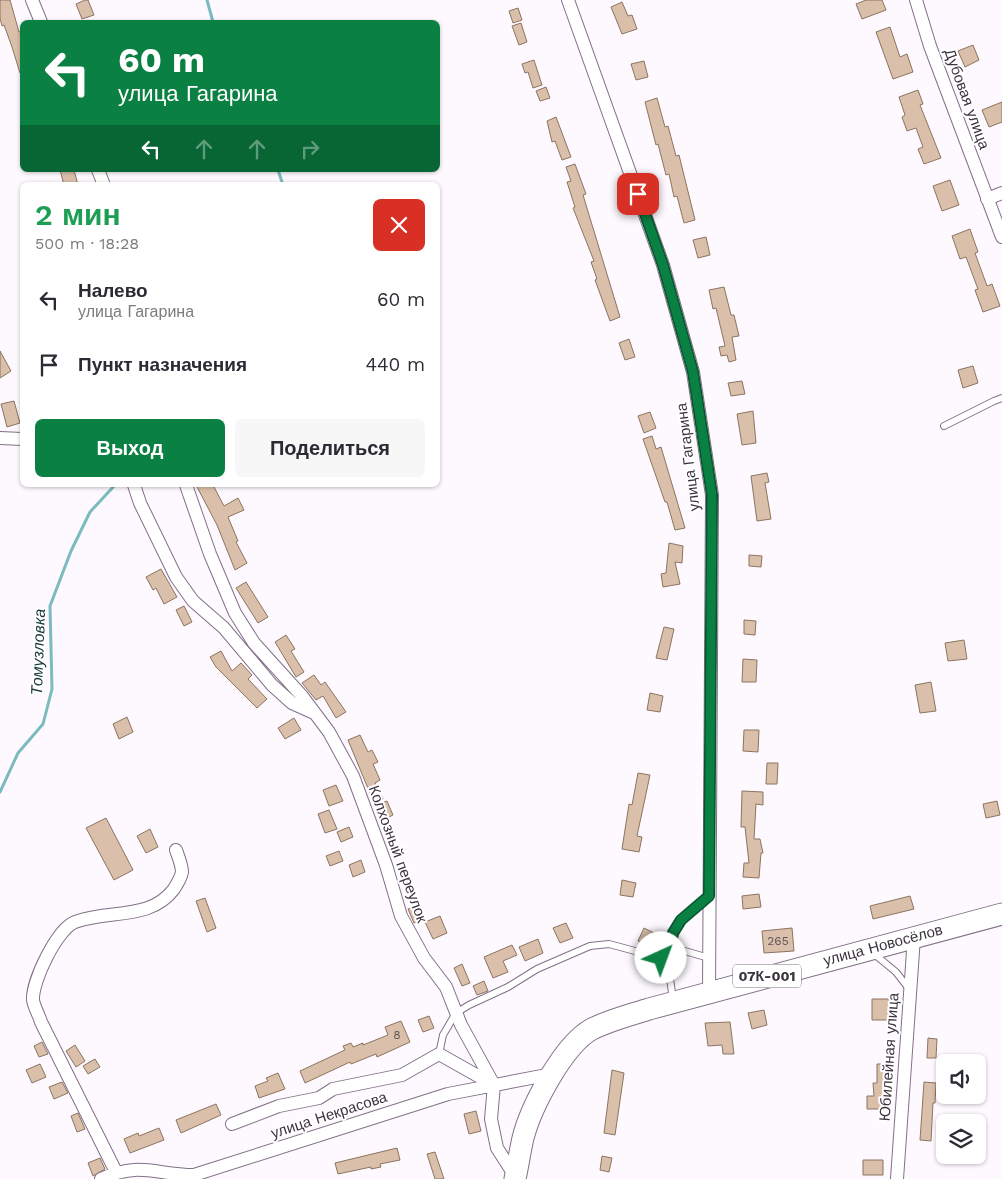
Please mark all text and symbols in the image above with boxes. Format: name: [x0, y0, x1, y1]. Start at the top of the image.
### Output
text: 60 m: [118, 39, 205, 81]
icon: left: [35, 40, 100, 105]
street label: Дубовая улица: [940, 46, 994, 152]
text: улица Гагарина: [118, 81, 278, 106]
icon: left: [137, 135, 165, 163]
icon: ahead: [190, 135, 218, 163]
icon: ahead: [243, 135, 271, 163]
icon: right: [296, 135, 324, 163]
pin: [617, 173, 659, 215]
icon: arrive: [624, 180, 652, 208]
text: 2 мин: [35, 197, 121, 232]
button: close: [373, 199, 425, 251]
text: 500 m · 18:28: [35, 234, 139, 253]
text: Налево: [78, 279, 148, 302]
icon: left: [35, 286, 63, 314]
text: 60 m: [377, 288, 425, 311]
text: улица Гагарина: [78, 302, 194, 321]
icon: arrive: [35, 351, 63, 379]
text: Пункт назначения: [78, 353, 247, 376]
text: 440 m: [365, 353, 425, 376]
street label: улица Гагарина: [672, 401, 704, 512]
button: Выход: [35, 419, 225, 477]
button: Поделиться: [235, 419, 425, 477]
water label: Томузловка: [27, 608, 49, 696]
street label: Колхозный переулок: [365, 783, 431, 925]
street label: улица Новосёлов: [821, 920, 945, 970]
position arrow: [634, 931, 686, 983]
house number: 265: [767, 934, 789, 948]
road number: 07К-001: [733, 964, 801, 988]
street label: Юбилейная улица: [876, 992, 903, 1122]
house number: 8: [393, 1028, 401, 1042]
map controls: [936, 1054, 986, 1164]
button: sound: [936, 1054, 986, 1104]
street label: улица Некрасова: [269, 1088, 390, 1142]
button: layers: [936, 1114, 986, 1164]

